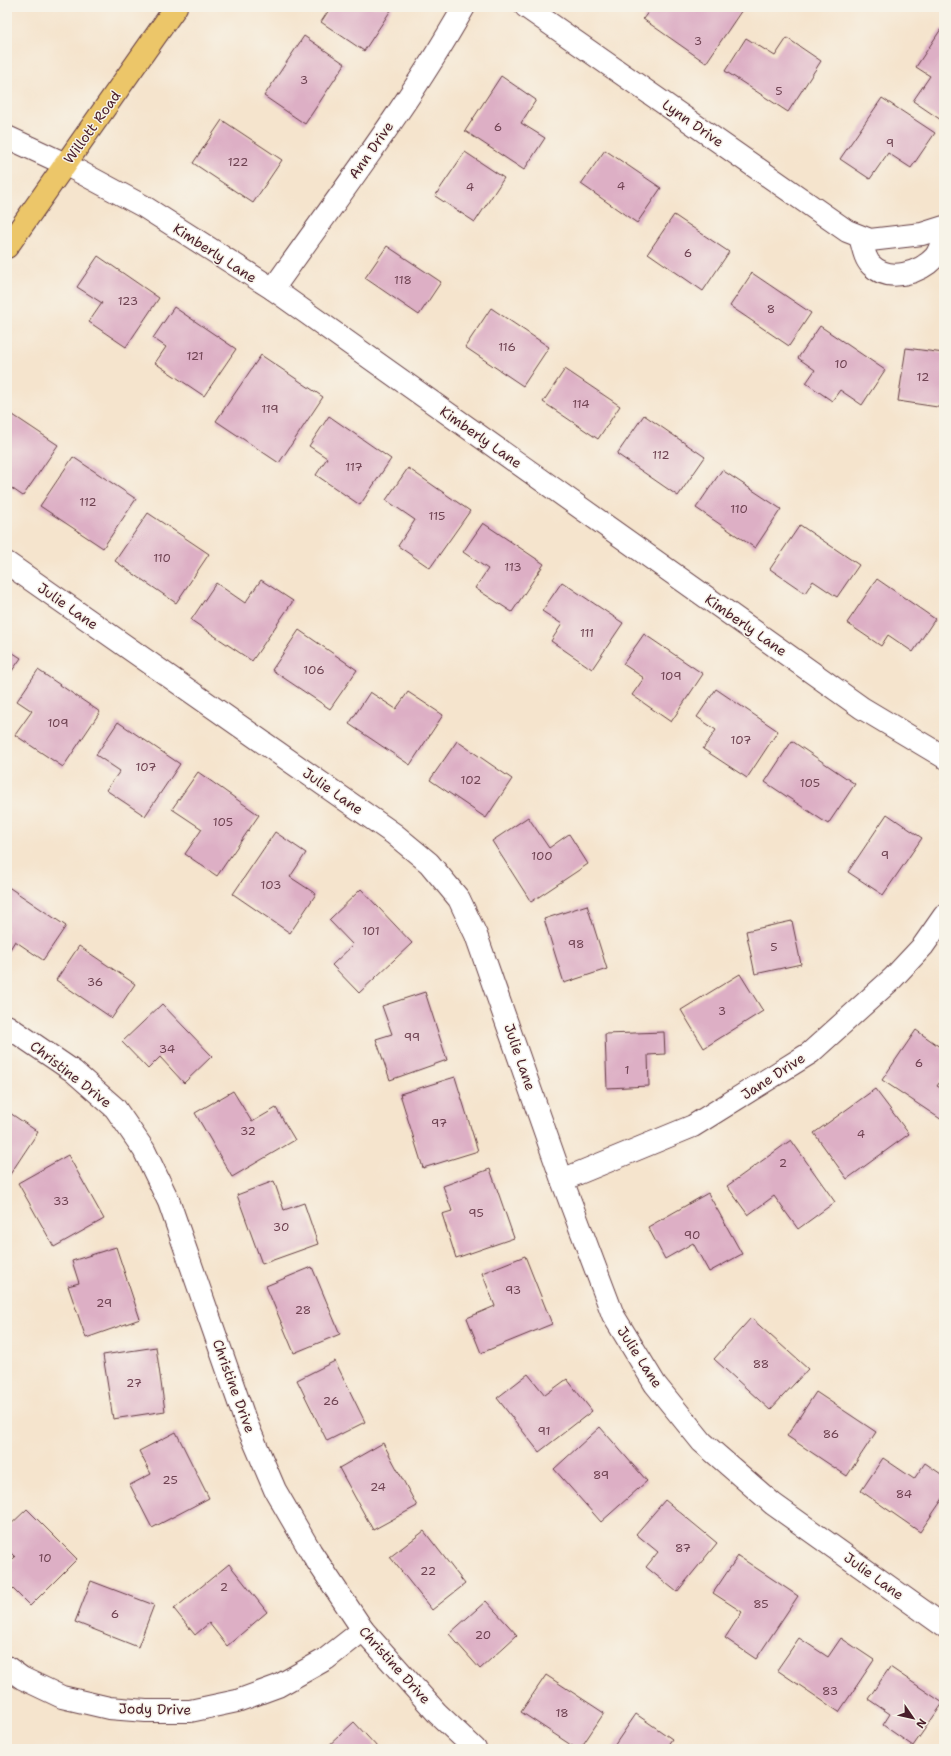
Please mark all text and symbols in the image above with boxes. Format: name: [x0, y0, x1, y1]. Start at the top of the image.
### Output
house number: 3: [694, 33, 702, 49]
house number: 3: [300, 72, 308, 88]
house number: 5: [775, 83, 783, 99]
street label: Willott Road: [60, 87, 125, 167]
street label: Lynn Drive: [659, 95, 727, 151]
street label: Ann Drive: [345, 118, 397, 182]
house number: 6: [494, 119, 502, 135]
house number: 9: [886, 135, 894, 151]
house number: 122: [228, 154, 248, 170]
house number: 4: [617, 178, 625, 194]
house number: 4: [466, 179, 474, 195]
street label: Kimberly Lane: [170, 219, 260, 287]
house number: 6: [684, 245, 692, 261]
house number: 118: [394, 272, 412, 288]
house number: 123: [118, 293, 138, 309]
house number: 8: [767, 301, 775, 317]
house number: 116: [498, 339, 516, 355]
house number: 121: [186, 348, 204, 364]
house number: 10: [834, 356, 848, 372]
house number: 12: [917, 369, 929, 385]
house number: 114: [572, 396, 590, 412]
house number: 119: [261, 401, 279, 417]
street label: Kimberly Lane: [436, 402, 526, 472]
house number: 112: [652, 447, 670, 463]
house number: 117: [345, 459, 363, 475]
house number: 112: [79, 494, 97, 510]
house number: 110: [730, 501, 748, 517]
house number: 115: [429, 508, 445, 524]
house number: 110: [153, 550, 171, 566]
house number: 113: [504, 559, 522, 575]
street label: Julie Lane: [34, 579, 102, 633]
street label: Kimberly Lane: [701, 590, 791, 660]
house number: 111: [580, 625, 594, 641]
house number: 106: [303, 662, 325, 678]
house number: 109: [660, 668, 682, 684]
house number: 109: [47, 715, 69, 731]
house number: 107: [731, 732, 751, 748]
house number: 107: [136, 759, 156, 775]
street label: Julie Lane: [299, 764, 367, 818]
house number: 102: [461, 772, 481, 788]
house number: 105: [800, 775, 820, 791]
house number: 105: [213, 814, 233, 830]
house number: 9: [881, 847, 889, 863]
house number: 100: [531, 848, 553, 864]
house number: 103: [261, 877, 281, 893]
house number: 101: [362, 923, 380, 939]
house number: 98: [568, 936, 584, 952]
house number: 5: [770, 939, 778, 955]
house number: 36: [87, 974, 103, 990]
house number: 3: [718, 1003, 726, 1019]
street label: Julie Lane: [500, 1021, 540, 1093]
house number: 99: [404, 1029, 420, 1045]
street label: Christine Drive: [27, 1037, 115, 1111]
house number: 34: [159, 1041, 175, 1057]
street label: Jane Drive: [738, 1049, 808, 1103]
house number: 6: [915, 1055, 923, 1071]
house number: 1: [624, 1062, 630, 1078]
house number: 97: [431, 1115, 447, 1131]
house number: 32: [240, 1123, 256, 1139]
house number: 4: [857, 1126, 865, 1142]
house number: 2: [779, 1155, 787, 1171]
house number: 33: [53, 1193, 69, 1209]
house number: 95: [468, 1205, 484, 1221]
house number: 30: [273, 1219, 289, 1235]
house number: 90: [684, 1227, 700, 1243]
house number: 93: [505, 1282, 521, 1298]
house number: 29: [96, 1295, 112, 1311]
house number: 28: [295, 1302, 311, 1318]
street label: Julie Lane: [613, 1323, 667, 1391]
street label: Christine Drive: [209, 1337, 259, 1435]
house number: 88: [753, 1356, 769, 1372]
house number: 27: [126, 1375, 142, 1391]
house number: 26: [323, 1393, 339, 1409]
house number: 91: [537, 1423, 551, 1439]
house number: 86: [823, 1426, 839, 1442]
house number: 89: [593, 1467, 609, 1483]
house number: 25: [162, 1472, 178, 1488]
house number: 24: [370, 1479, 386, 1495]
house number: 84: [896, 1486, 912, 1502]
house number: 87: [675, 1540, 691, 1556]
street label: Julie Lane: [841, 1548, 908, 1604]
house number: 10: [38, 1550, 52, 1566]
house number: 22: [420, 1563, 436, 1579]
house number: 2: [220, 1579, 228, 1595]
house number: 85: [753, 1596, 769, 1612]
house number: 6: [111, 1606, 119, 1622]
street label: Christine Drive: [355, 1622, 435, 1708]
house number: 20: [475, 1627, 491, 1643]
house number: 83: [822, 1683, 838, 1699]
north arrow: [893, 1698, 933, 1738]
street label: Jody Drive: [119, 1699, 192, 1719]
house number: 18: [555, 1705, 569, 1721]
text: N: [912, 1716, 930, 1731]

